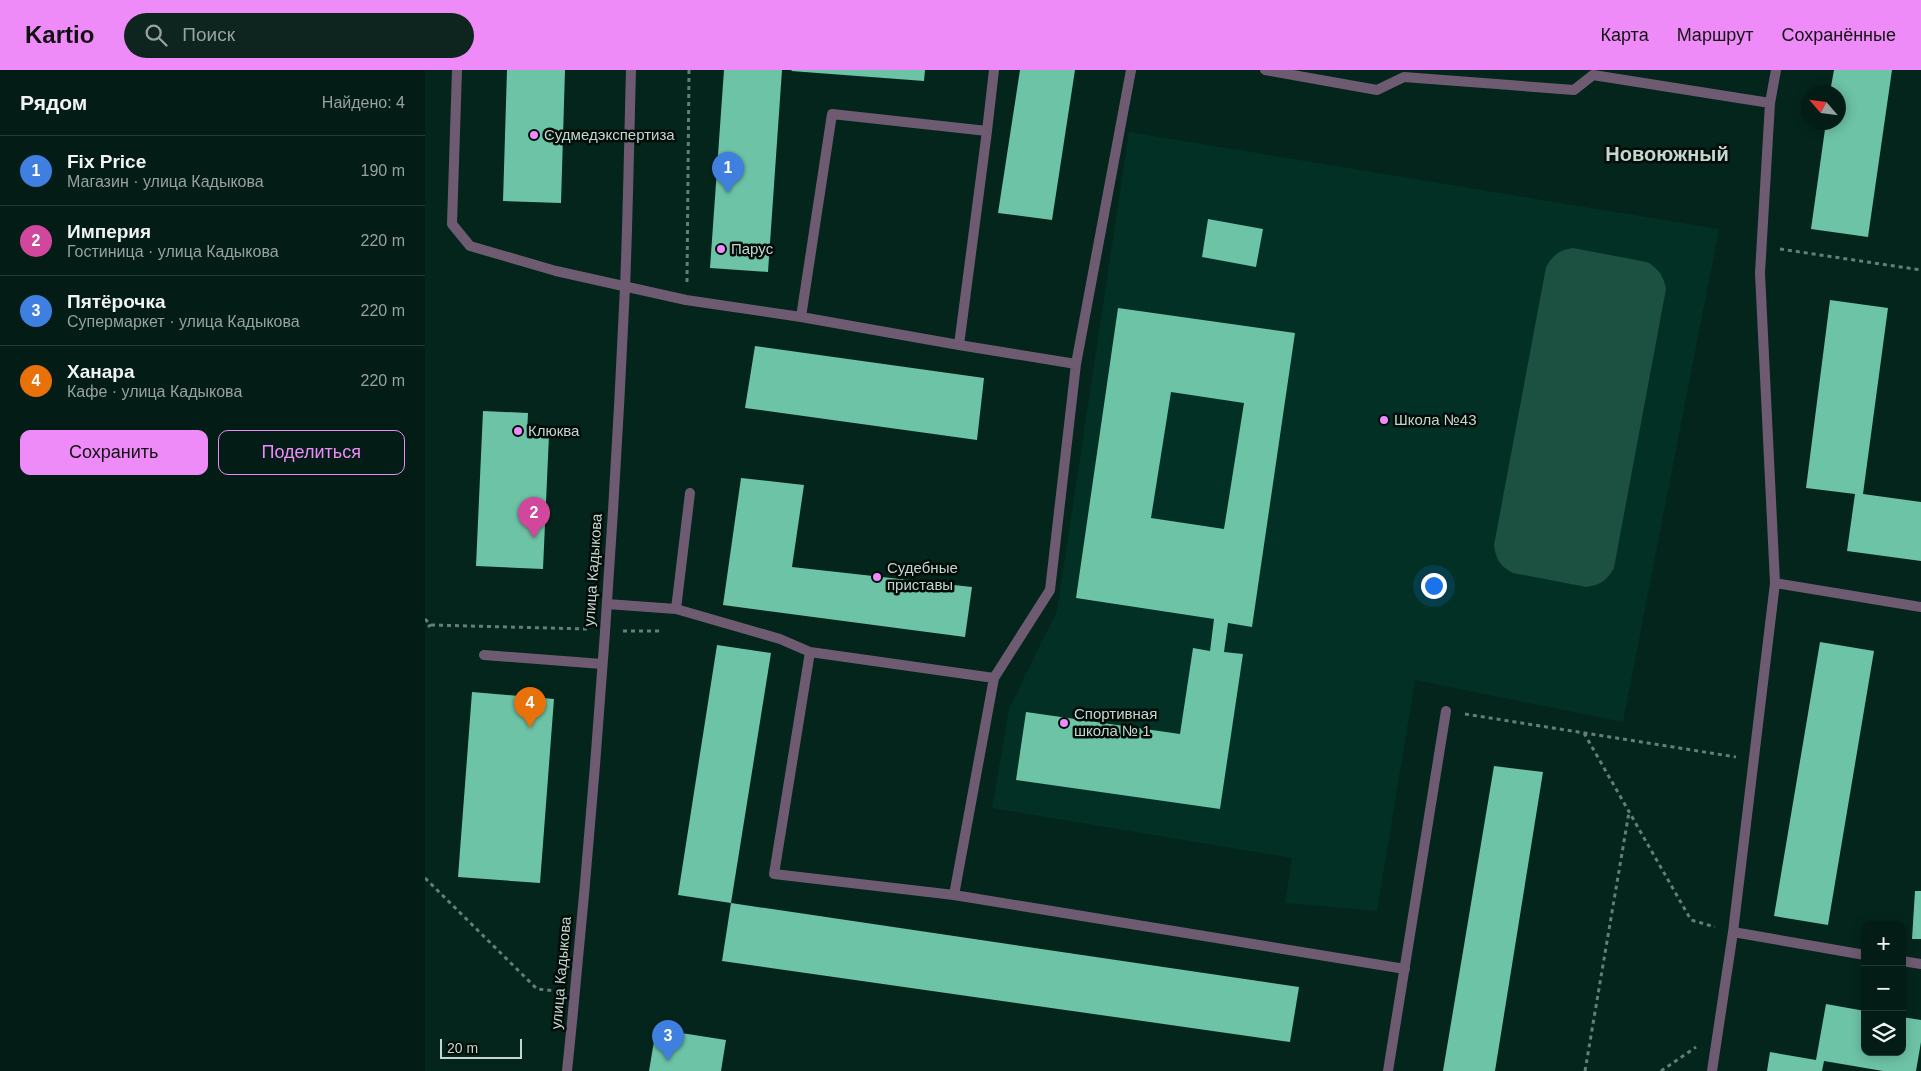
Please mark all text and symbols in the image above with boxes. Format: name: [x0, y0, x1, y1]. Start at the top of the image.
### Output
search box: [124, 13, 474, 58]
text: Kartio: [25, 21, 94, 48]
icon: search: [142, 21, 170, 49]
text: Поиск: [182, 24, 235, 45]
text: Карта: [1601, 25, 1649, 45]
text: Маршрут: [1677, 25, 1753, 45]
text: Сохранённые: [1781, 25, 1896, 45]
north arrow: [1801, 85, 1846, 130]
text: Рядом: [20, 91, 87, 114]
text: Найдено: 4: [322, 94, 405, 111]
place label: Судмедэкспертиза: [544, 126, 675, 143]
marker: Судмедэкспертиза: [528, 129, 540, 141]
district label: Новоюжный: [1605, 143, 1729, 165]
text: Fix Price: [67, 151, 146, 172]
pin: 1: [712, 152, 744, 193]
text: 1: [32, 162, 40, 179]
text: 190 m: [361, 162, 405, 179]
text: Магазин · улица Кадыкова: [67, 173, 264, 190]
text: Империя: [67, 221, 151, 242]
text: 2: [32, 232, 40, 249]
text: 220 m: [361, 232, 405, 249]
place label: Парус: [731, 240, 774, 257]
text: Гостиница · улица Кадыкова: [67, 243, 279, 260]
marker: Парус: [715, 243, 727, 255]
text: Пятёрочка: [67, 291, 165, 312]
text: 3: [32, 302, 40, 319]
text: 220 m: [361, 302, 405, 319]
text: Супермаркет · улица Кадыкова: [67, 313, 300, 330]
text: Ханара: [67, 361, 134, 382]
text: 4: [32, 372, 40, 389]
text: 220 m: [361, 372, 405, 389]
text: Кафе · улица Кадыкова: [67, 383, 242, 400]
place label: Школа №43: [1394, 411, 1477, 428]
marker: Школа №43: [1378, 414, 1390, 426]
place label: Клюква: [528, 422, 580, 439]
marker: Клюква: [512, 425, 524, 437]
button: Сохранить: [20, 430, 208, 475]
button: Поделиться: [218, 430, 405, 475]
pin: 2: [518, 497, 550, 538]
street label: улица Кадыкова: [580, 512, 605, 627]
place label: Судебные приставы: [887, 559, 958, 593]
marker: Судебные приставы: [871, 571, 883, 583]
your location: [1421, 573, 1447, 599]
pin: 4: [514, 687, 546, 728]
place label: Спортивная школа № 1: [1074, 705, 1157, 739]
marker: Спортивная школа № 1: [1058, 717, 1070, 729]
street label: улица Кадыкова: [547, 915, 574, 1030]
map controls: [1861, 921, 1906, 1056]
button: +: [1861, 921, 1906, 966]
button: −: [1861, 966, 1906, 1011]
button: layers: [1861, 1011, 1906, 1056]
pin: 3: [652, 1020, 684, 1061]
scale bar: [440, 1036, 523, 1059]
text: 20 m: [447, 1040, 478, 1056]

